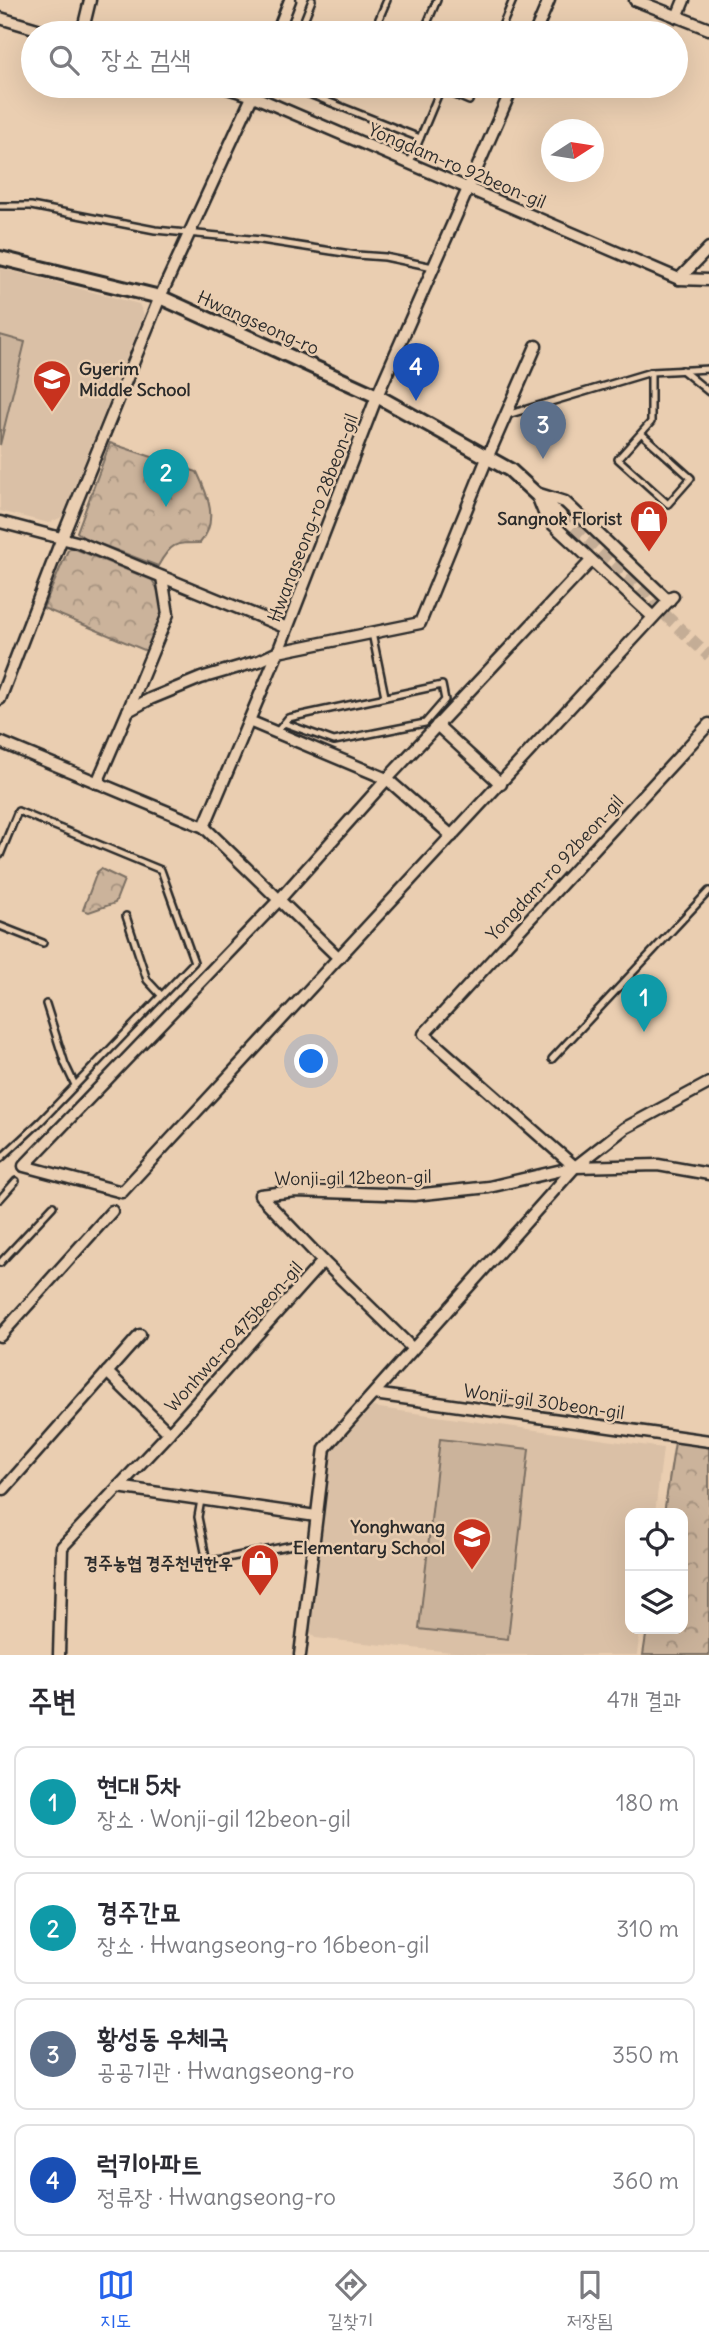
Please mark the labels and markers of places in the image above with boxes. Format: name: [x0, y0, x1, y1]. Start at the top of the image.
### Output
pin: 4: [393, 343, 439, 401]
place label: Gyerim Middle School: [79, 357, 191, 401]
school or university icon: Gyerim Middle School: [31, 358, 73, 413]
pin: 3: [520, 401, 566, 459]
pin: 2: [143, 449, 189, 507]
shop icon: Sangnok Florist: [628, 498, 670, 553]
place label: Sangnok Florist: [497, 507, 623, 530]
pin: 1: [621, 974, 667, 1032]
place label: Yonghwang Elementary School: [293, 1515, 445, 1559]
school or university icon: Yonghwang Elementary School: [451, 1516, 493, 1571]
shop icon: 경주농협 경주천년한우: [239, 1542, 281, 1597]
place label: 경주농협 경주천년한우: [84, 1551, 233, 1574]

